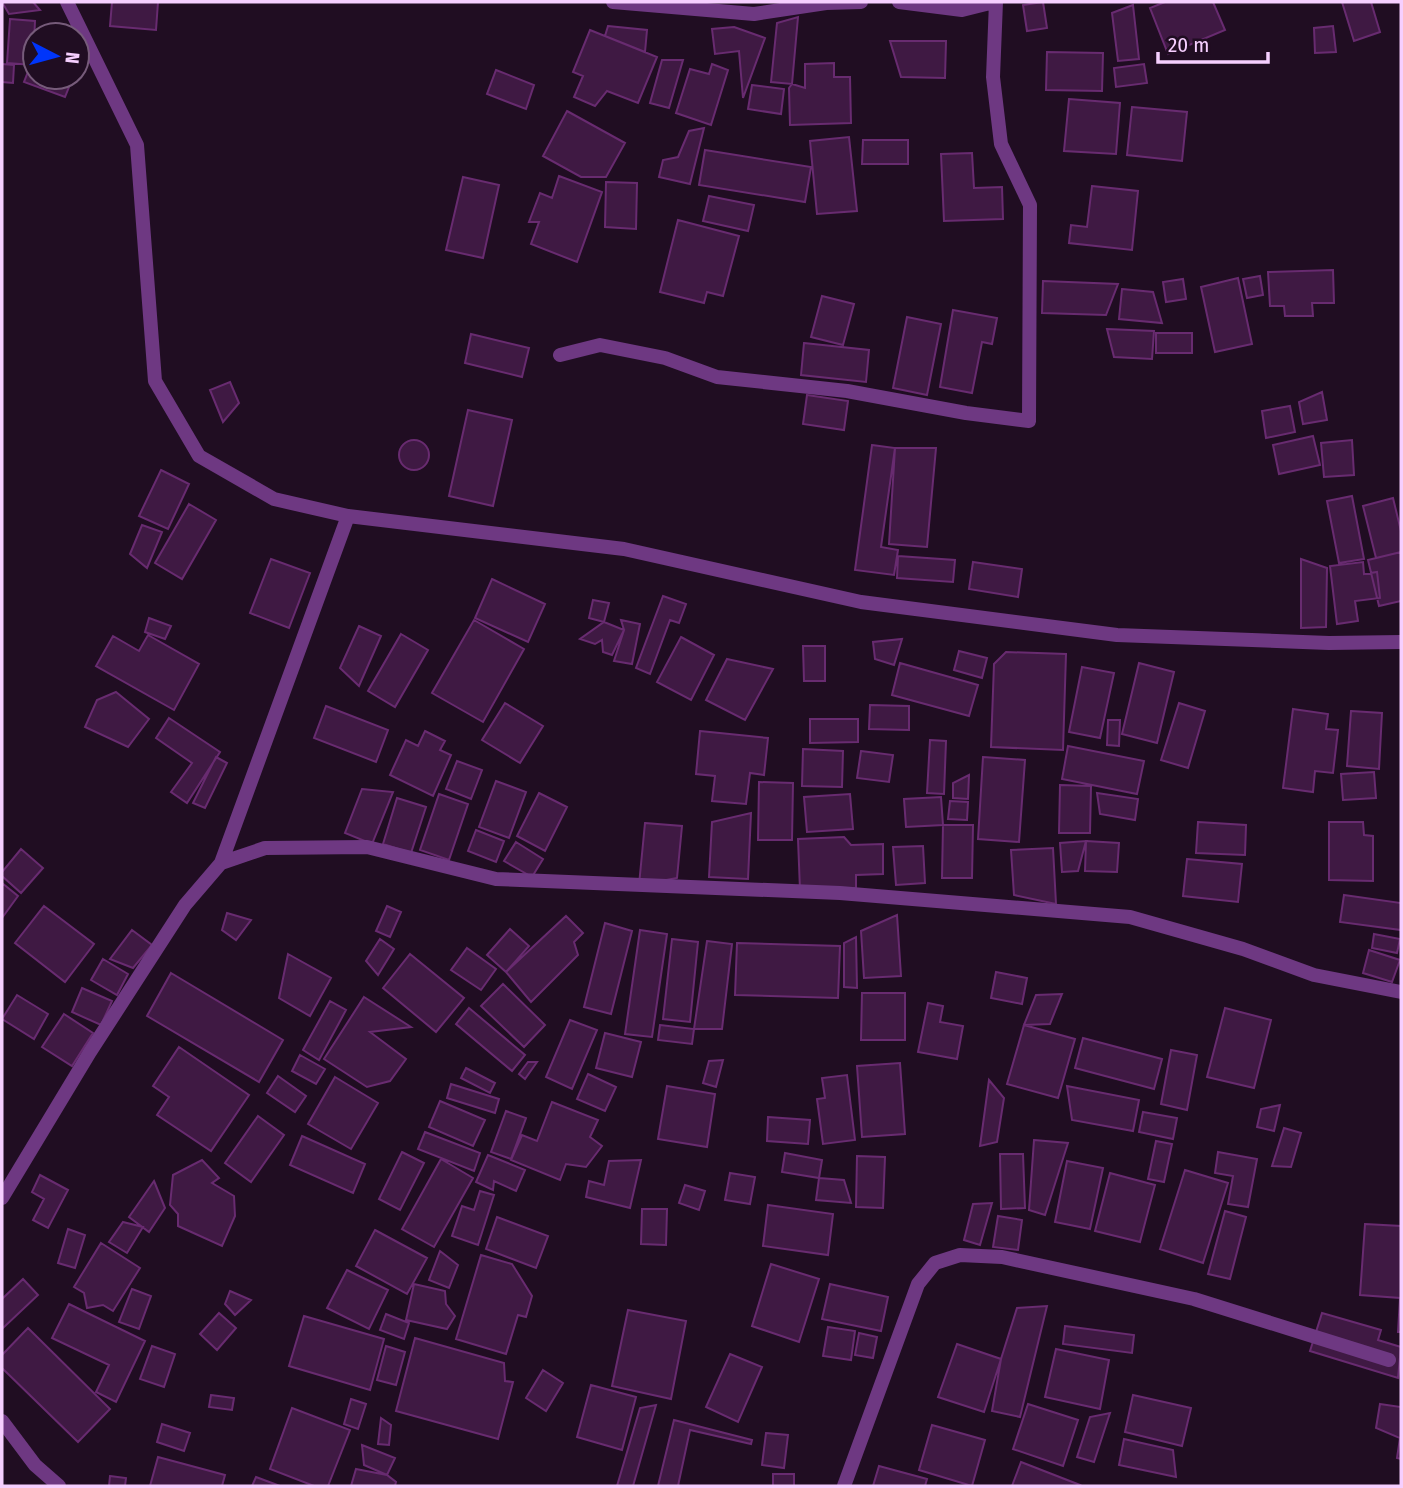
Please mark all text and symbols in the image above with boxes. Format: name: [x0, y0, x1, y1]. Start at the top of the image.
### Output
north arrow: [21, 21, 91, 91]
scale bar: [1158, 21, 1268, 65]
text: 20 m: [1168, 32, 1209, 58]
text: N: [60, 51, 84, 65]

